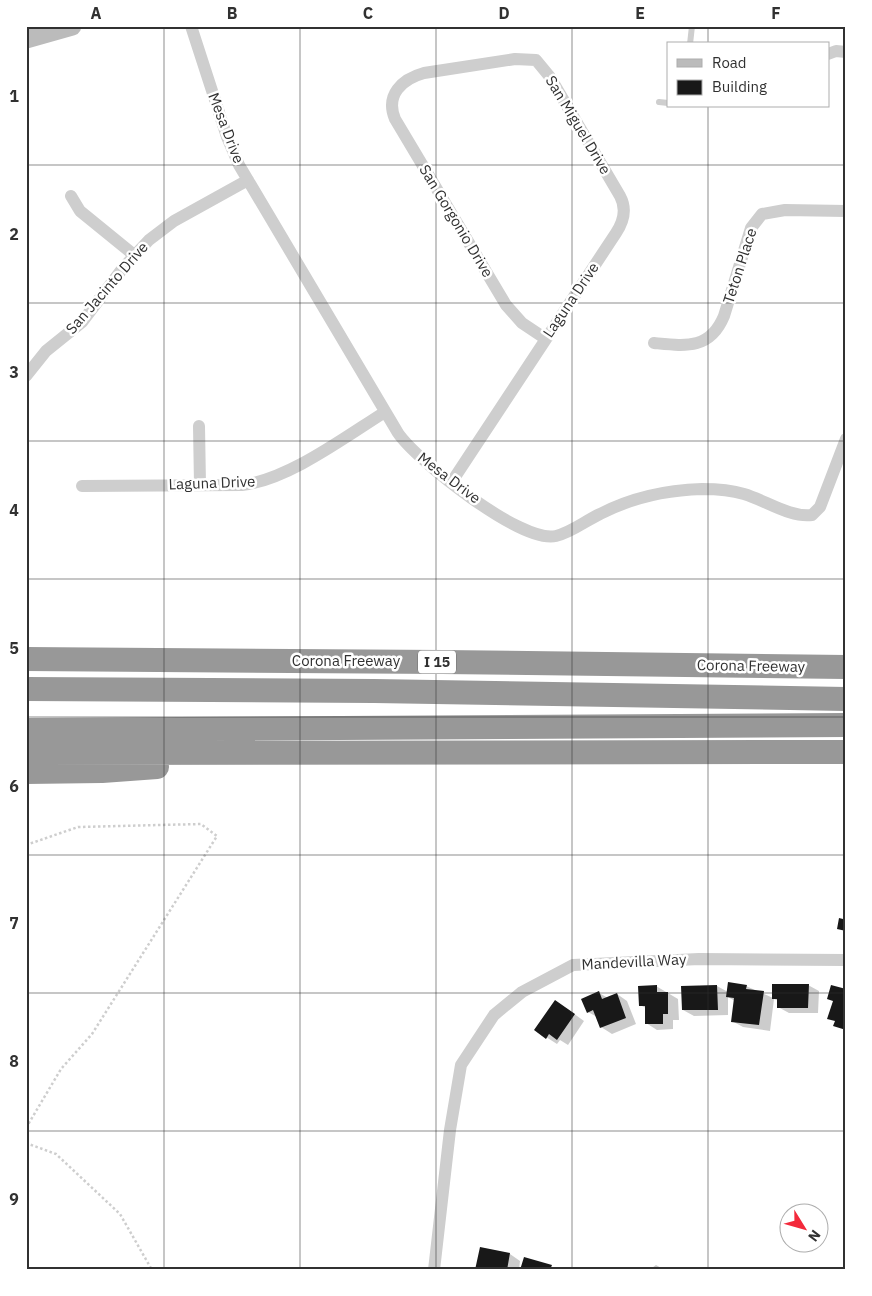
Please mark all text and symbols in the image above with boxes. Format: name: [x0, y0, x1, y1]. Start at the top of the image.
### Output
text: A: [91, 3, 102, 23]
text: B: [227, 3, 238, 23]
text: C: [363, 3, 373, 23]
text: D: [498, 3, 510, 23]
text: E: [635, 3, 645, 23]
text: F: [771, 3, 781, 23]
legend: [667, 42, 830, 108]
text: Road: [712, 53, 747, 72]
street label: San Miguel Drive: [541, 72, 615, 178]
text: Building: [712, 77, 767, 96]
text: 1: [9, 86, 19, 106]
street label: Mesa Drive: [204, 90, 249, 166]
street label: San Gorgonio Drive: [415, 161, 498, 281]
text: 2: [9, 224, 19, 244]
street label: Teton Place: [718, 226, 761, 306]
street label: San Jacinto Drive: [61, 238, 152, 338]
street label: Laguna Drive: [538, 258, 603, 341]
text: 3: [9, 362, 19, 382]
street label: Mesa Drive: [414, 448, 485, 507]
street label: Laguna Drive: [168, 471, 256, 494]
text: 4: [9, 500, 19, 520]
text: 5: [9, 638, 19, 658]
road number: I 15: [418, 650, 456, 674]
street label: Corona Freeway: [292, 651, 401, 670]
street label: Corona Freeway: [697, 655, 806, 676]
text: 6: [9, 776, 19, 796]
text: 7: [9, 913, 19, 933]
street label: Mandevilla Way: [581, 949, 687, 974]
text: 8: [9, 1051, 19, 1071]
text: 9: [9, 1189, 19, 1209]
north arrow: [780, 1204, 830, 1254]
text: N: [804, 1226, 825, 1245]

